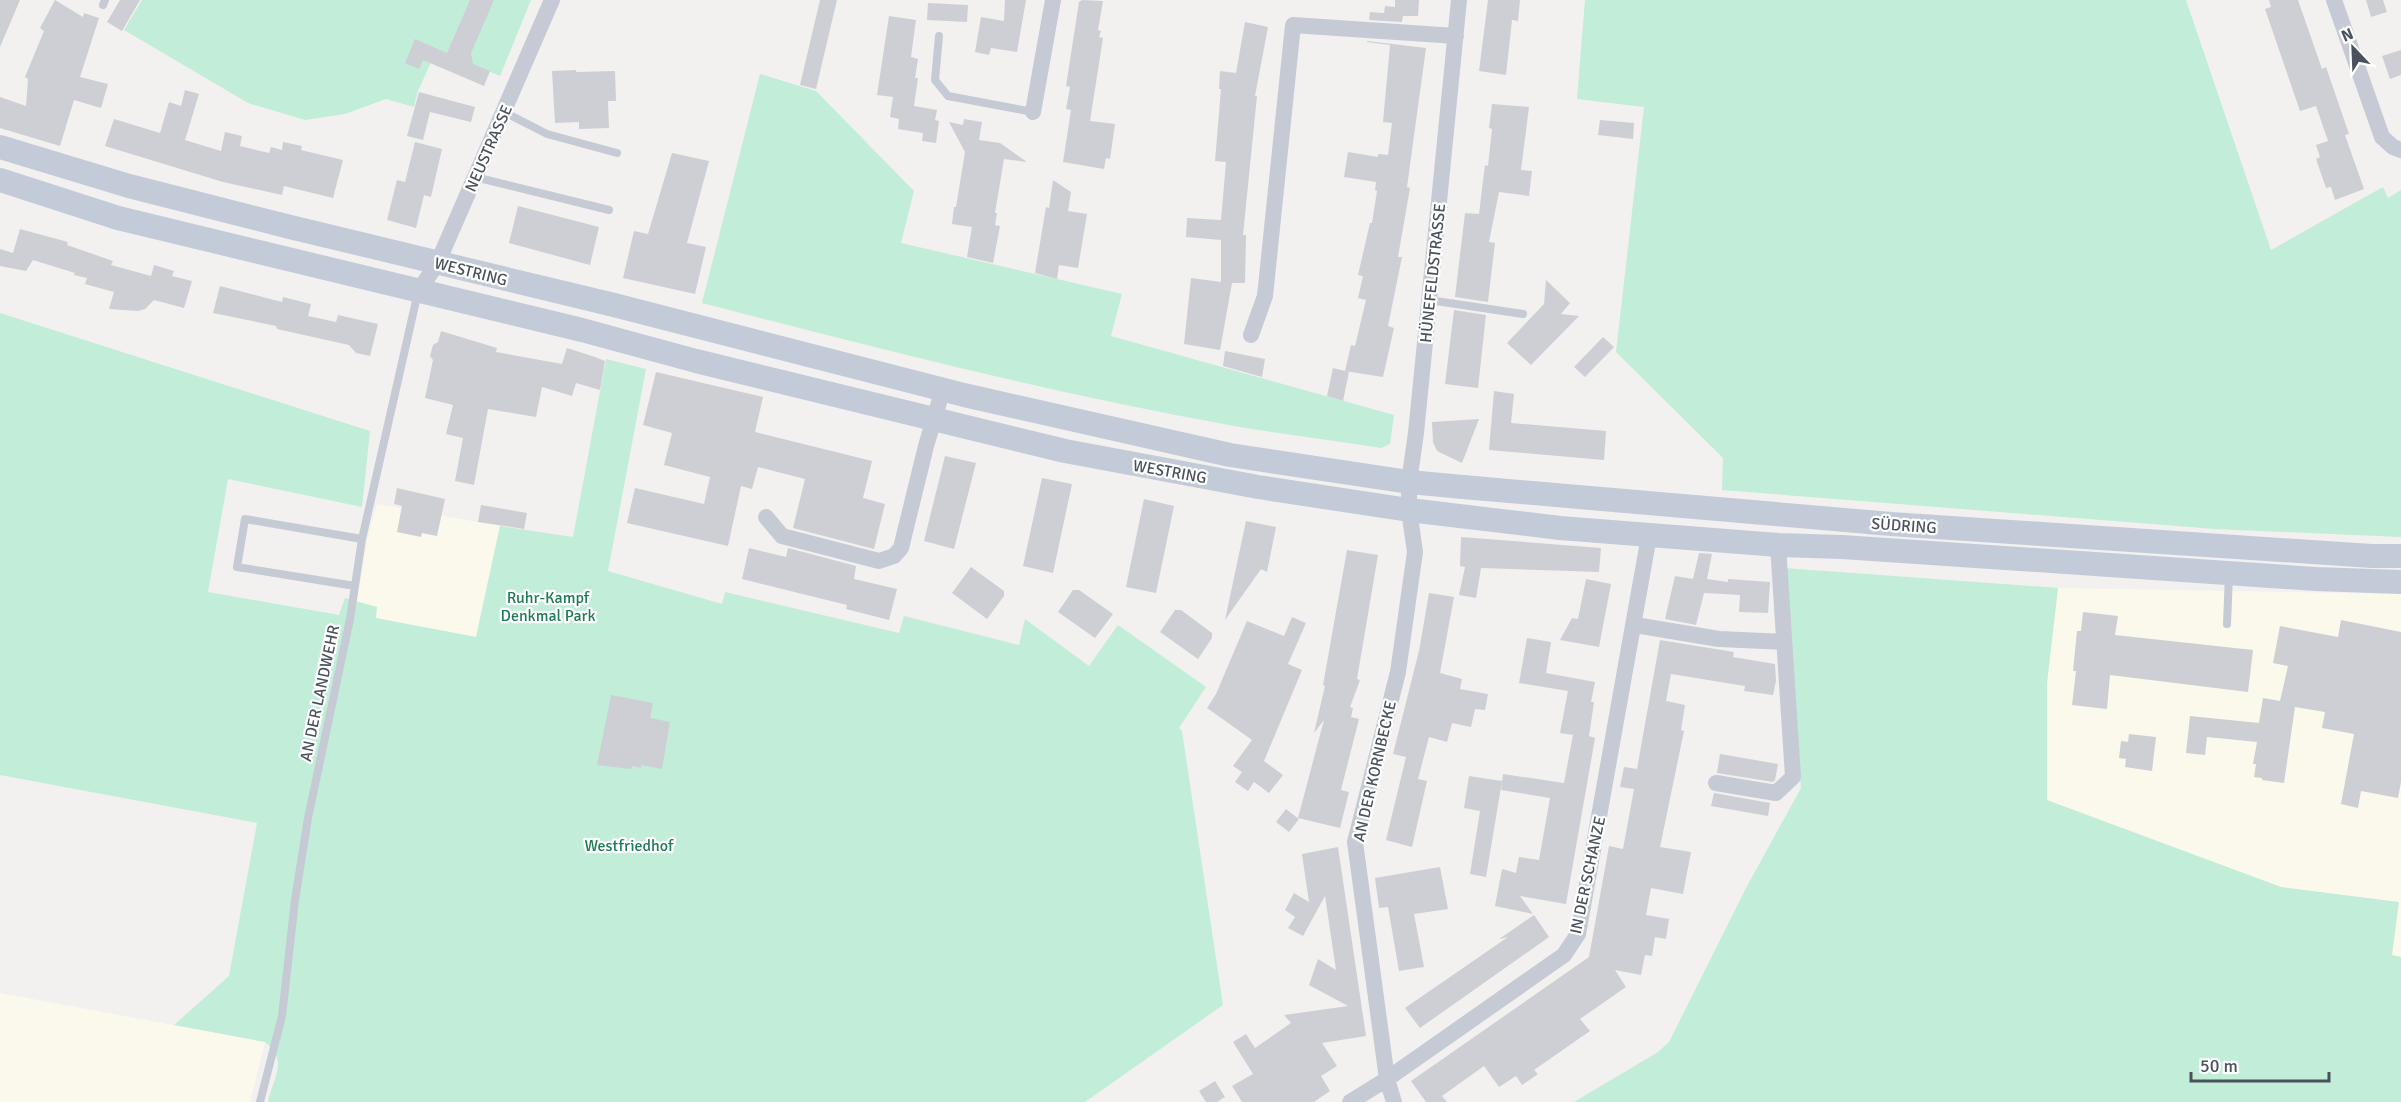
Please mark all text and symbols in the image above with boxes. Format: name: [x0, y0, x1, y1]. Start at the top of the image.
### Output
north arrow: [2323, 18, 2383, 78]
text: N: [2338, 24, 2357, 46]
street label: NEUSTRASSE: [461, 102, 517, 195]
street label: HÜNEFELDSTRASSE: [1416, 202, 1450, 344]
street label: WESTRING: [432, 253, 509, 291]
street label: WESTRING: [1131, 456, 1208, 488]
street label: SÜDRING: [1871, 514, 1937, 538]
park label: Ruhr-Kampf Denkmal Park: [501, 588, 595, 626]
street label: AN DER LANDWEHR: [296, 623, 344, 763]
street label: AN DER KORNBECKE: [1349, 699, 1401, 844]
street label: IN DER SCHANZE: [1566, 815, 1610, 936]
park label: Westfriedhof: [585, 836, 674, 856]
scale bar: [2191, 1045, 2329, 1083]
text: 50 m: [2200, 1055, 2238, 1077]

